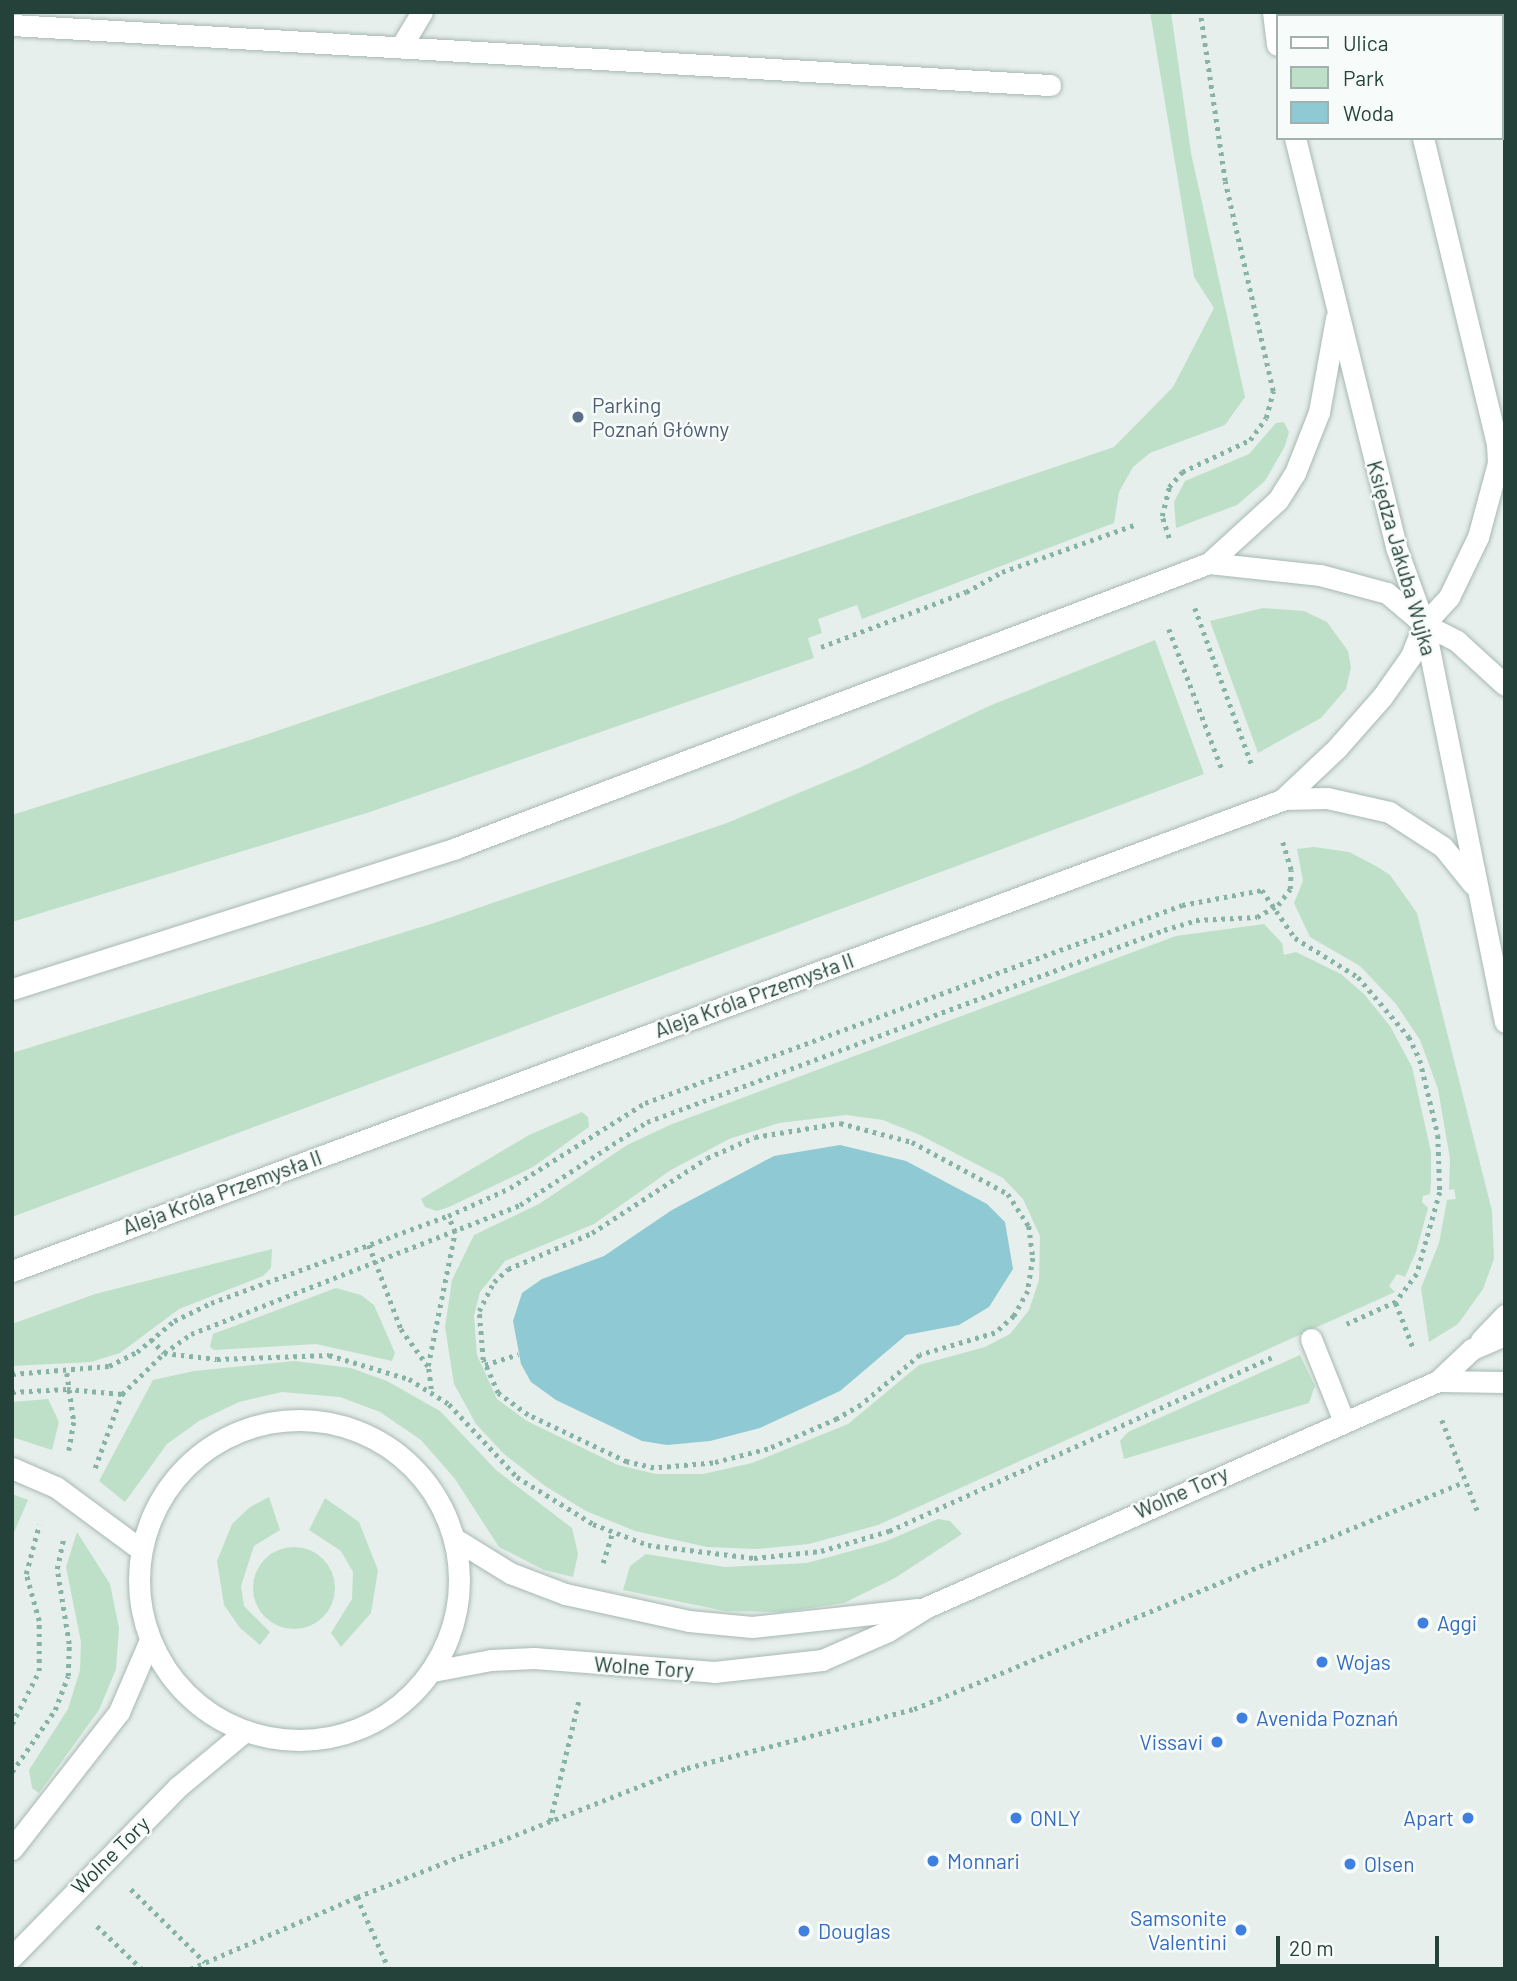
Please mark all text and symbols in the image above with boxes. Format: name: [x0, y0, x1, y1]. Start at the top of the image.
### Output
legend: [1276, 14, 1503, 140]
text: Ulica: [1343, 30, 1388, 55]
text: Park: [1343, 65, 1384, 90]
text: Woda: [1343, 100, 1394, 125]
place label: Parking Poznań Główny: [592, 392, 729, 442]
marker: Parking Poznań Główny: [570, 409, 586, 425]
street label: Księdza Jakuba Wujka: [1362, 458, 1442, 658]
street label: Aleja Króla Przemysła II: [651, 947, 857, 1043]
street label: Aleja Króla Przemysła II: [119, 1144, 325, 1240]
street label: Wolne Tory: [1130, 1460, 1232, 1524]
place label: Aggi: [1437, 1610, 1477, 1636]
marker: Aggi: [1415, 1615, 1431, 1631]
place label: Wojas: [1336, 1649, 1391, 1675]
street label: Wolne Tory: [593, 1651, 695, 1683]
marker: Wojas: [1314, 1654, 1330, 1670]
place label: Avenida Poznań: [1256, 1705, 1398, 1731]
marker: Avenida Poznań: [1234, 1710, 1250, 1726]
place label: Vissavi: [1139, 1729, 1203, 1755]
marker: Vissavi: [1209, 1734, 1225, 1750]
place label: ONLY: [1030, 1805, 1081, 1831]
place label: Apart: [1403, 1805, 1454, 1831]
marker: ONLY: [1008, 1810, 1024, 1826]
marker: Apart: [1460, 1810, 1476, 1826]
street label: Wolne Tory: [66, 1811, 154, 1899]
place label: Monnari: [947, 1848, 1020, 1874]
place label: Olsen: [1364, 1851, 1415, 1877]
marker: Monnari: [925, 1853, 941, 1869]
marker: Olsen: [1342, 1856, 1358, 1872]
place label: Samsonite Valentini: [1130, 1905, 1227, 1955]
place label: Douglas: [818, 1918, 891, 1944]
marker: Samsonite Valentini: [1233, 1922, 1249, 1938]
scale bar: [1279, 1922, 1442, 1966]
marker: Douglas: [796, 1923, 812, 1939]
text: 20 m: [1289, 1935, 1334, 1960]

